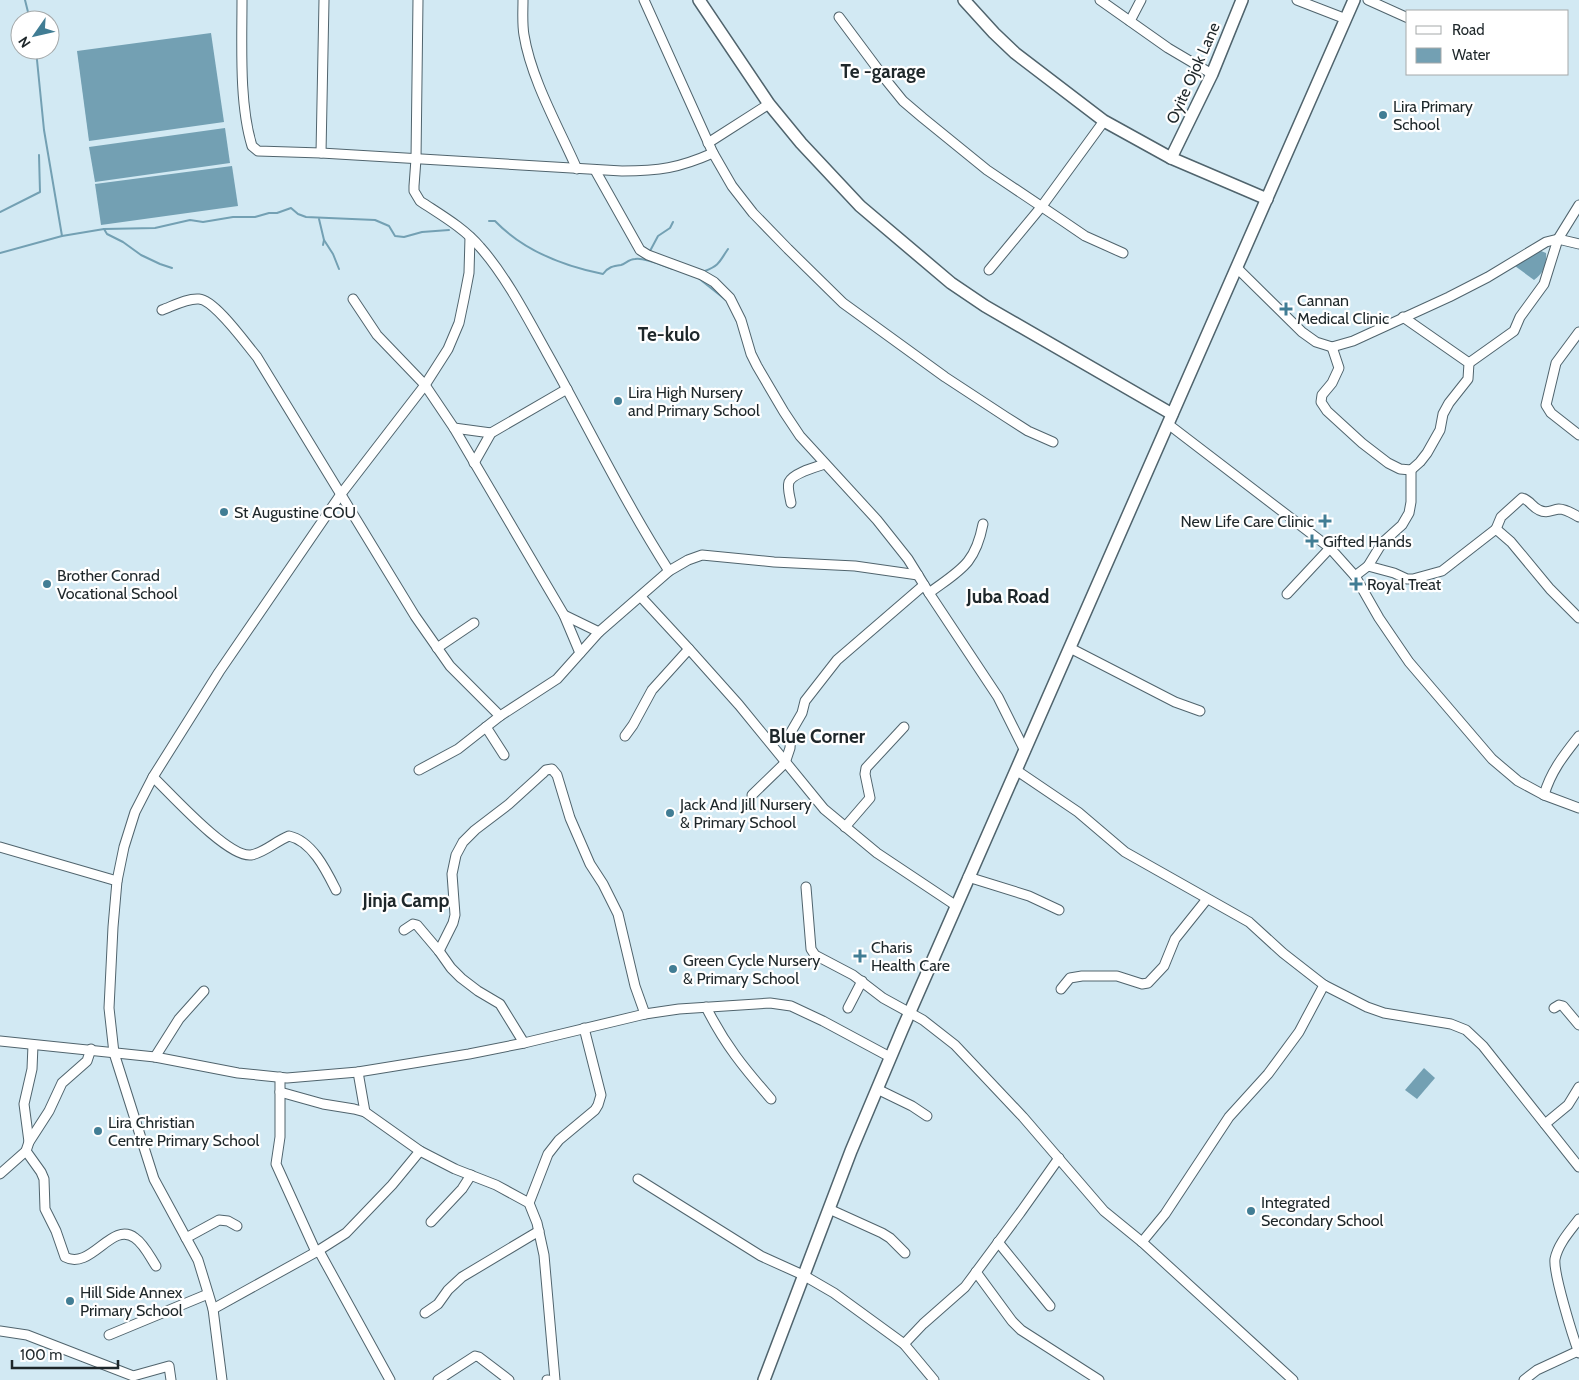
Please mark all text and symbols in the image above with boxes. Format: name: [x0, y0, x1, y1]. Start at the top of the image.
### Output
north arrow: [10, 10, 60, 60]
legend: [1406, 10, 1569, 75]
street label: Oyite Ojok Lane: [1162, 19, 1224, 127]
text: Road: [1452, 21, 1485, 39]
text: N: [14, 33, 34, 51]
text: Water: [1452, 46, 1490, 64]
district label: Te -garage: [841, 60, 926, 83]
place label: Lira Primary School: [1393, 97, 1473, 134]
marker: Lira Primary School: [1377, 109, 1389, 121]
place label: Cannan Medical Clinic: [1297, 291, 1389, 328]
marker: Cannan Medical Clinic: [1279, 302, 1293, 316]
district label: Te-kulo: [638, 323, 700, 346]
place label: Lira High Nursery and Primary School: [628, 383, 760, 420]
marker: Lira High Nursery and Primary School: [612, 395, 624, 407]
place label: St Augustine COU: [234, 503, 356, 522]
marker: St Augustine COU: [218, 506, 230, 518]
place label: New Life Care Clinic: [1180, 512, 1314, 531]
marker: New Life Care Clinic: [1318, 514, 1332, 528]
place label: Gifted Hands: [1323, 532, 1412, 551]
marker: Gifted Hands: [1305, 534, 1319, 548]
place label: Brother Conrad Vocational School: [57, 566, 178, 603]
place label: Royal Treat: [1367, 575, 1442, 594]
marker: Royal Treat: [1349, 577, 1363, 591]
marker: Brother Conrad Vocational School: [41, 578, 53, 590]
district label: Juba Road: [966, 585, 1049, 608]
district label: Blue Corner: [769, 725, 866, 748]
place label: Jack And Jill Nursery & Primary School: [679, 795, 812, 832]
marker: Jack And Jill Nursery & Primary School: [664, 807, 676, 819]
district label: Jinja Camp: [362, 889, 450, 912]
place label: Charis Health Care: [871, 938, 950, 975]
marker: Charis Health Care: [853, 949, 867, 963]
place label: Green Cycle Nursery & Primary School: [683, 951, 820, 988]
marker: Green Cycle Nursery & Primary School: [667, 963, 679, 975]
place label: Lira Christian Centre Primary School: [108, 1113, 259, 1150]
marker: Lira Christian Centre Primary School: [92, 1125, 104, 1137]
place label: Integrated Secondary School: [1261, 1193, 1384, 1230]
marker: Integrated Secondary School: [1245, 1205, 1257, 1217]
place label: Hill Side Annex Primary School: [80, 1283, 183, 1320]
marker: Hill Side Annex Primary School: [64, 1295, 76, 1307]
scale bar: [12, 1338, 119, 1370]
text: 100 m: [20, 1346, 62, 1364]

